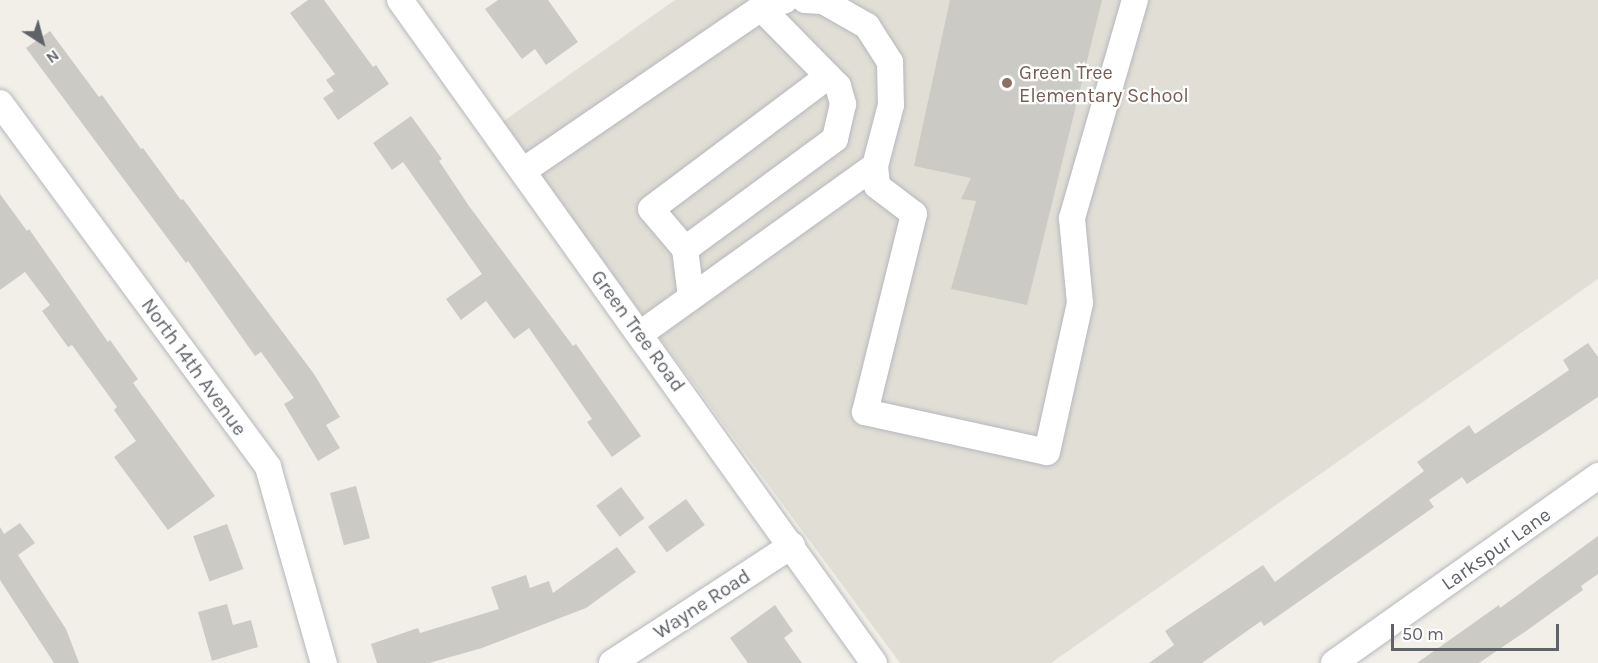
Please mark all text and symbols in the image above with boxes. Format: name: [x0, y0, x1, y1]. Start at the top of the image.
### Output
north arrow: [12, 12, 72, 72]
text: N: [43, 46, 63, 68]
place label: Green Tree Elementary School: [1019, 60, 1189, 107]
marker: Green Tree Elementary School: [1000, 76, 1014, 90]
street label: Green Tree Road: [586, 265, 690, 397]
street label: North 14th Avenue: [136, 294, 252, 440]
street label: Larkspur Lane: [1437, 503, 1555, 595]
street label: Wayne Road: [649, 564, 755, 644]
scale bar: [1394, 612, 1562, 650]
text: 50 m: [1402, 623, 1444, 645]

